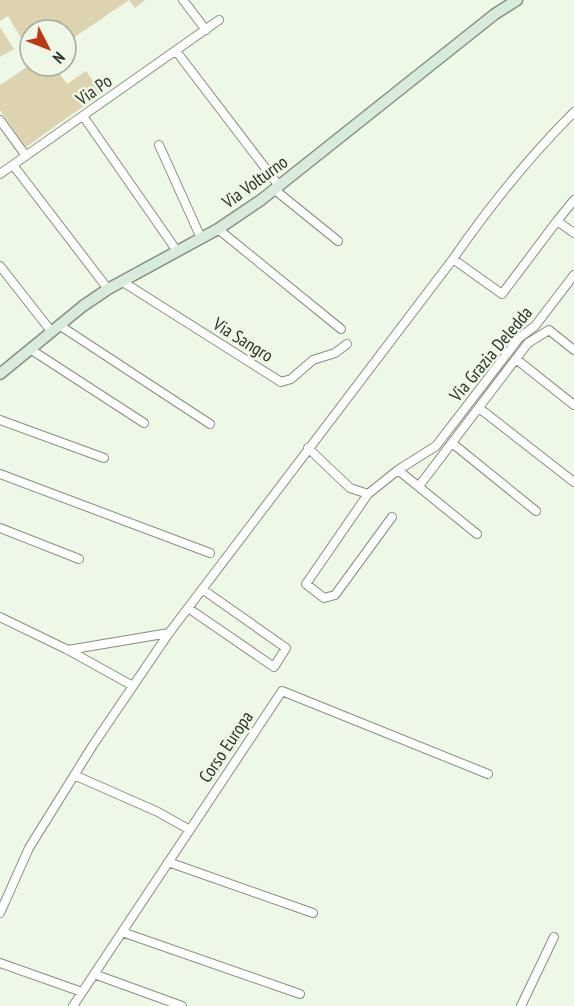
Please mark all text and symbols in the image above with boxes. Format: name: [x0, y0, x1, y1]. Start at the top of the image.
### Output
north arrow: [18, 18, 78, 78]
text: N: [49, 48, 69, 68]
street label: Via Po: [70, 69, 116, 111]
street label: Via Volturno: [217, 150, 292, 214]
street label: Via Grazia Deledda: [444, 301, 537, 407]
street label: Via Sangro: [208, 312, 278, 367]
street label: Corso Europa: [193, 707, 258, 787]

